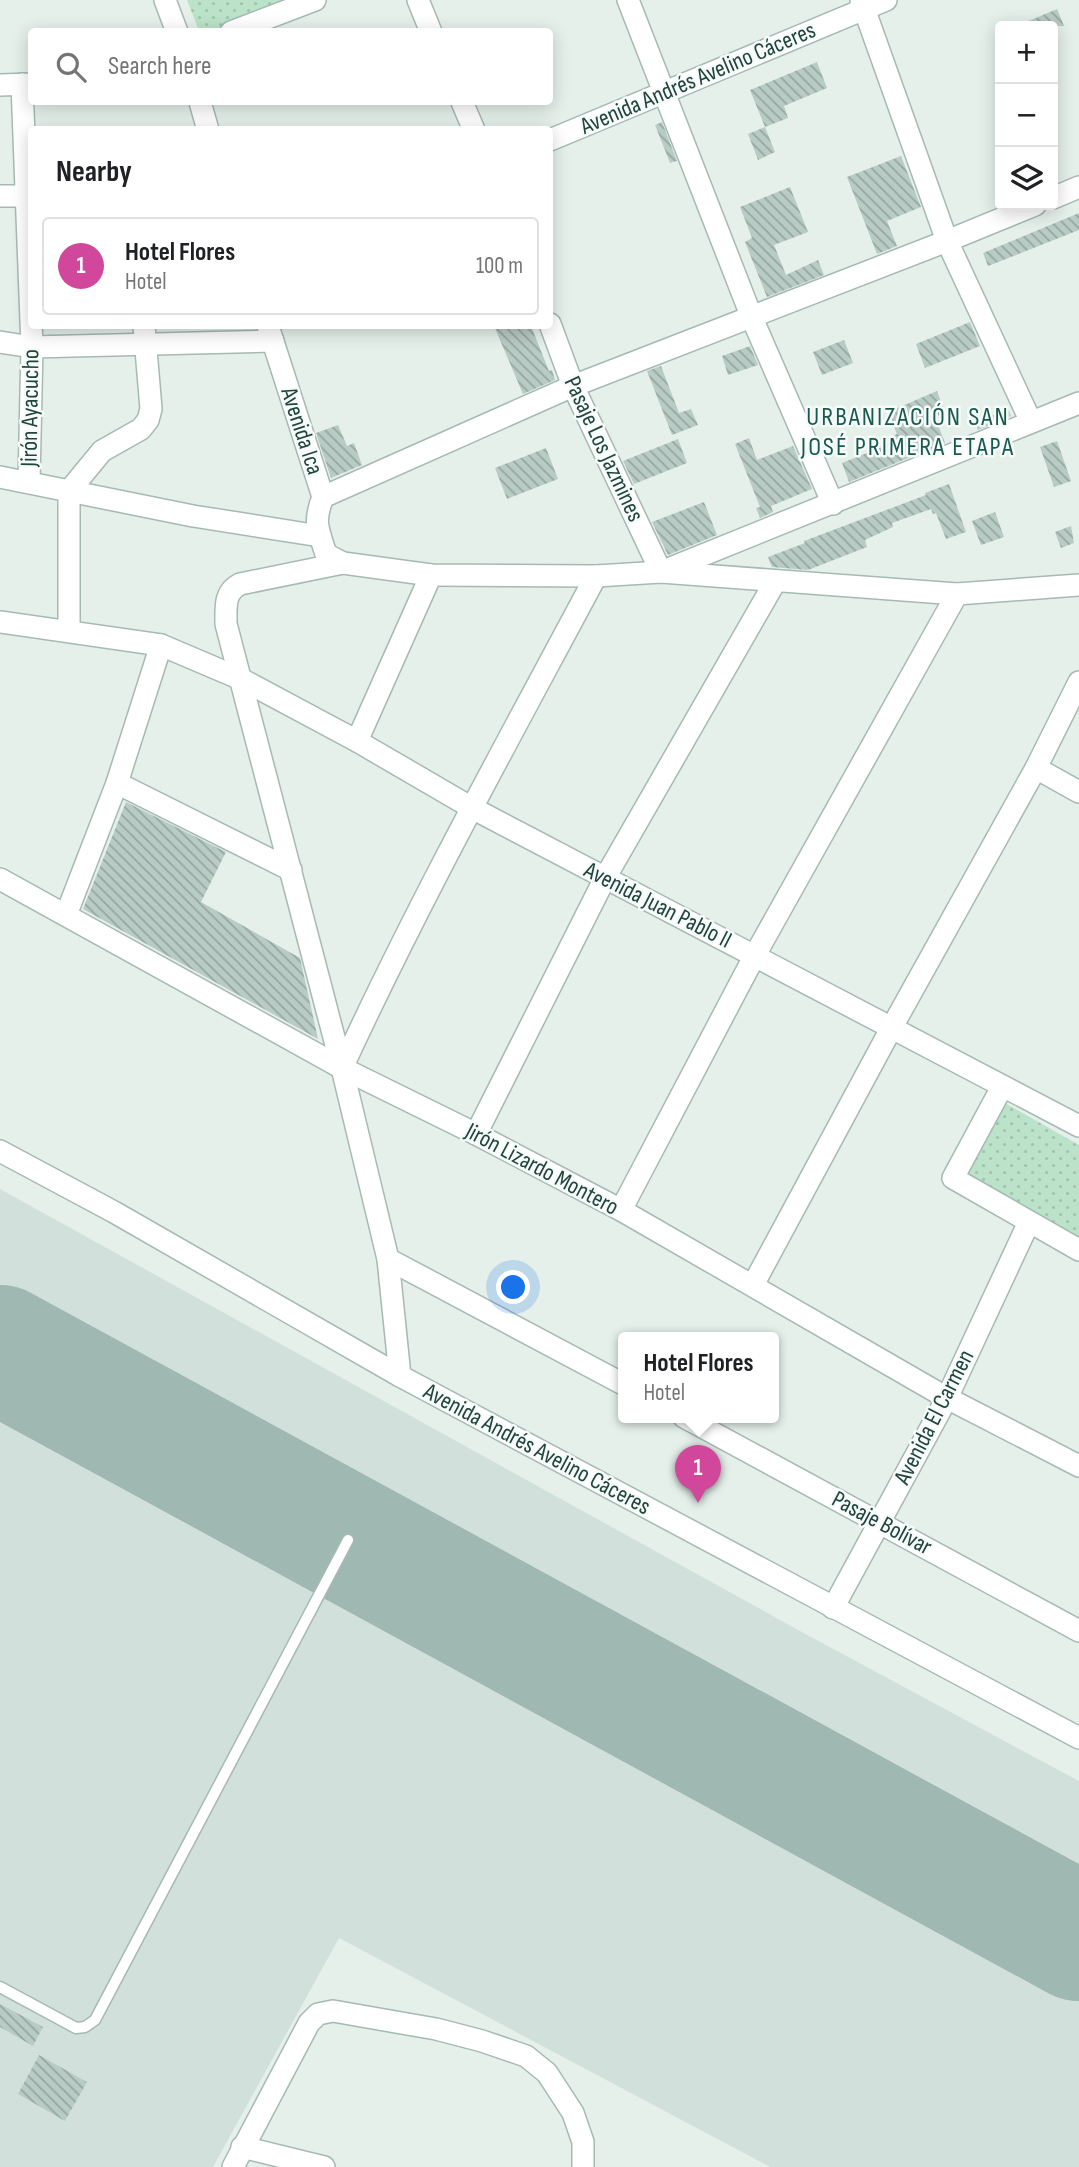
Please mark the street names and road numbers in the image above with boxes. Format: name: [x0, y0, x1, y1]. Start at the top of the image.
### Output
street label: Avenida Andrés Avelino Cáceres: [575, 15, 820, 141]
street label: Jirón Ayacucho: [14, 349, 46, 468]
street label: Pasaje Los Jazmines: [558, 372, 650, 526]
street label: Avenida Ica: [274, 383, 330, 478]
street label: Avenida Juan Pablo II: [578, 855, 737, 955]
street label: Jirón Lizardo Montero: [460, 1116, 624, 1222]
street label: Avenida El Carmen: [887, 1345, 980, 1490]
street label: Avenida Andrés Avelino Cáceres: [418, 1376, 655, 1521]
street label: Pasaje Bolívar: [827, 1485, 937, 1561]

